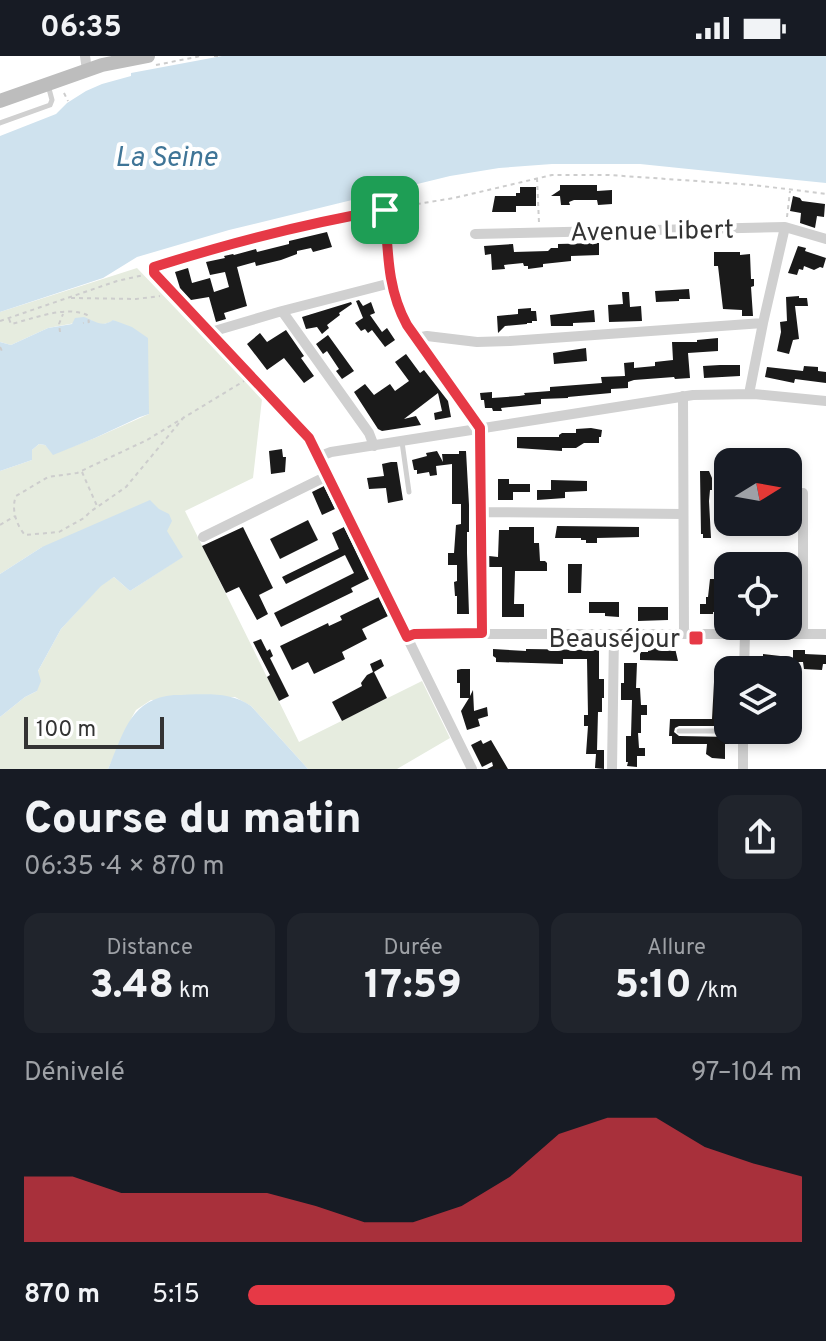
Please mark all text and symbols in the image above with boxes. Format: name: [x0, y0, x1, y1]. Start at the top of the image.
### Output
text: 06:35: [40, 10, 122, 47]
water label: La Seine: [115, 141, 218, 177]
pin: [351, 176, 419, 244]
icon: arrive: [363, 188, 407, 232]
street label: Avenue Libert: [570, 215, 734, 250]
north arrow: [714, 448, 802, 536]
map controls: [714, 448, 802, 744]
button: locate: [714, 552, 802, 640]
place label: Beauséjour: [549, 624, 680, 657]
marker: Beauséjour: [687, 629, 705, 647]
button: layers: [714, 656, 802, 744]
scale bar: [24, 713, 164, 749]
text: 100 m: [36, 717, 96, 744]
text: Course du matin: [24, 793, 362, 849]
button: share: [718, 795, 802, 879]
text: 06:35 · 4 × 870 m: [24, 851, 224, 884]
text: Distance: [106, 935, 193, 962]
text: Durée: [383, 935, 443, 962]
text: Allure: [647, 935, 706, 962]
text: 3.48: [90, 962, 174, 1012]
text: 17:59: [364, 962, 462, 1012]
text: 5:10: [615, 962, 692, 1012]
text: km: [174, 978, 210, 1005]
text: /km: [692, 978, 738, 1005]
text: Dénivelé: [24, 1057, 125, 1090]
text: 97–104 m: [691, 1057, 802, 1090]
text: 870 m: [24, 1279, 100, 1312]
text: 5:15: [152, 1279, 200, 1312]

